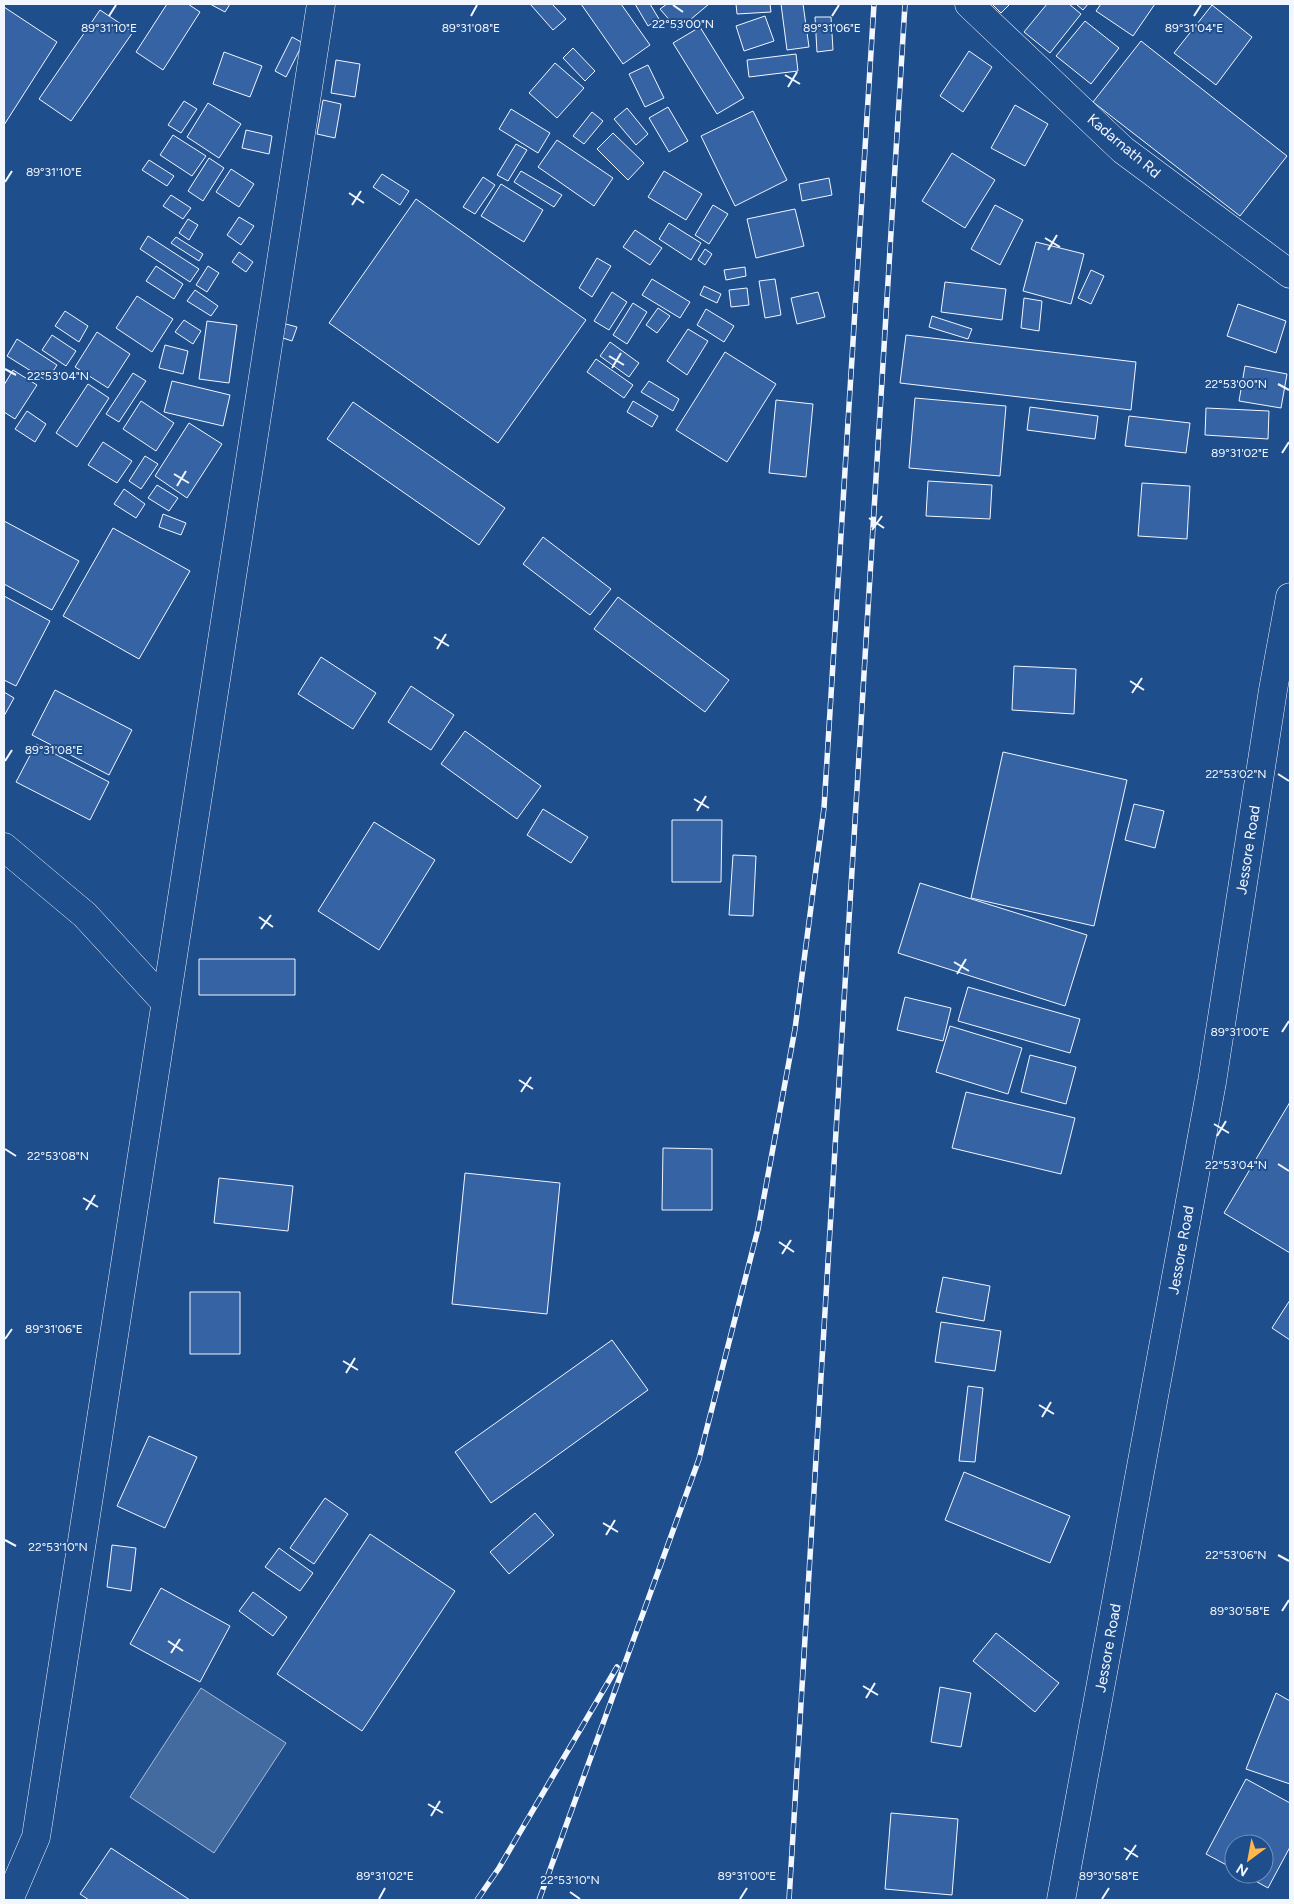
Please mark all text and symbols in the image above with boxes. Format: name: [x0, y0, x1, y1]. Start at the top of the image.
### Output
text: 22°53'00"N: [652, 17, 714, 31]
text: 89°31'10"E: [81, 21, 137, 35]
text: 89°31'08"E: [442, 21, 500, 35]
text: 89°31'06"E: [803, 21, 861, 35]
text: 89°31'04"E: [1165, 21, 1223, 35]
street label: Kadarnath Rd: [1084, 110, 1164, 182]
text: 89°31'10"E: [26, 165, 82, 179]
text: 22°53'04"N: [27, 369, 89, 383]
text: 22°53'00"N: [1205, 377, 1267, 391]
text: 89°31'02"E: [1211, 446, 1269, 460]
text: 89°31'08"E: [25, 743, 83, 757]
text: 22°53'02"N: [1205, 767, 1267, 781]
street label: Jessore Road: [1232, 804, 1264, 896]
text: 89°31'00"E: [1211, 1025, 1269, 1039]
text: 22°53'08"N: [27, 1149, 89, 1163]
text: 22°53'04"N: [1205, 1158, 1267, 1172]
street label: Jessore Road: [1164, 1204, 1198, 1296]
text: 89°31'06"E: [25, 1322, 83, 1336]
text: 22°53'10"N: [28, 1540, 88, 1554]
text: 22°53'06"N: [1205, 1548, 1267, 1562]
street label: Jessore Road: [1091, 1602, 1125, 1694]
text: 89°30'58"E: [1210, 1604, 1270, 1618]
north arrow: [1224, 1834, 1274, 1884]
text: N: [1233, 1860, 1251, 1880]
text: 89°31'02"E: [356, 1869, 414, 1883]
text: 89°31'00"E: [718, 1869, 776, 1883]
text: 89°30'58"E: [1079, 1869, 1139, 1883]
text: 22°53'10"N: [540, 1873, 600, 1887]

